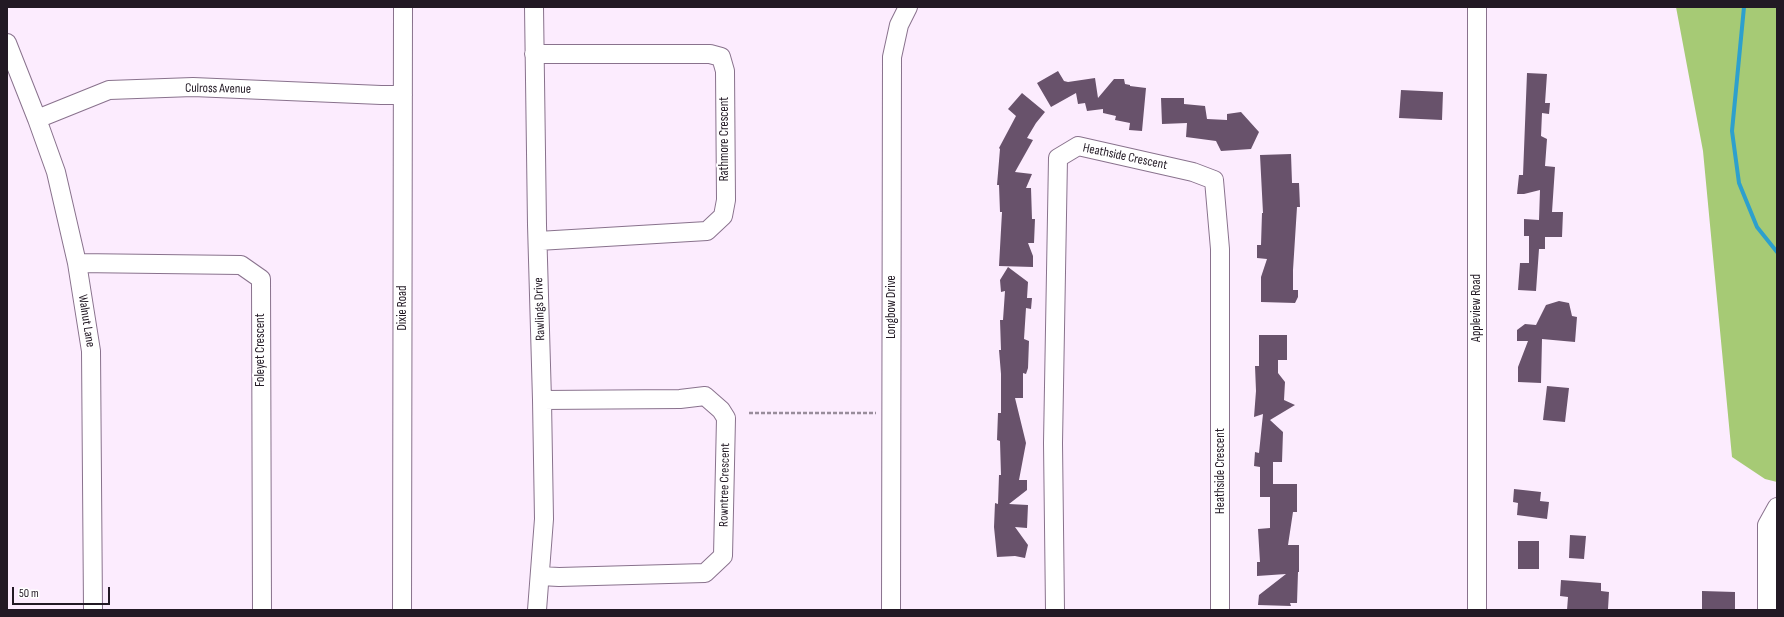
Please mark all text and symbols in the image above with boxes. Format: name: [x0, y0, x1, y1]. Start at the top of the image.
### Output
street label: Culross Avenue: [185, 81, 251, 97]
street label: Rathmore Crescent: [717, 97, 733, 181]
street label: Heathside Crescent: [1081, 140, 1169, 174]
street label: Appleview Road: [1469, 274, 1485, 342]
street label: Longbow Drive: [884, 275, 900, 339]
street label: Rawlings Drive: [531, 277, 549, 341]
street label: Dixie Road: [395, 285, 411, 331]
street label: Walnut Lane: [74, 294, 98, 348]
street label: Foleyet Crescent: [253, 313, 269, 387]
street label: Heathside Crescent: [1213, 428, 1229, 514]
street label: Rowntree Crescent: [716, 443, 734, 527]
scale bar: [14, 579, 112, 605]
text: 50 m: [19, 586, 39, 601]

